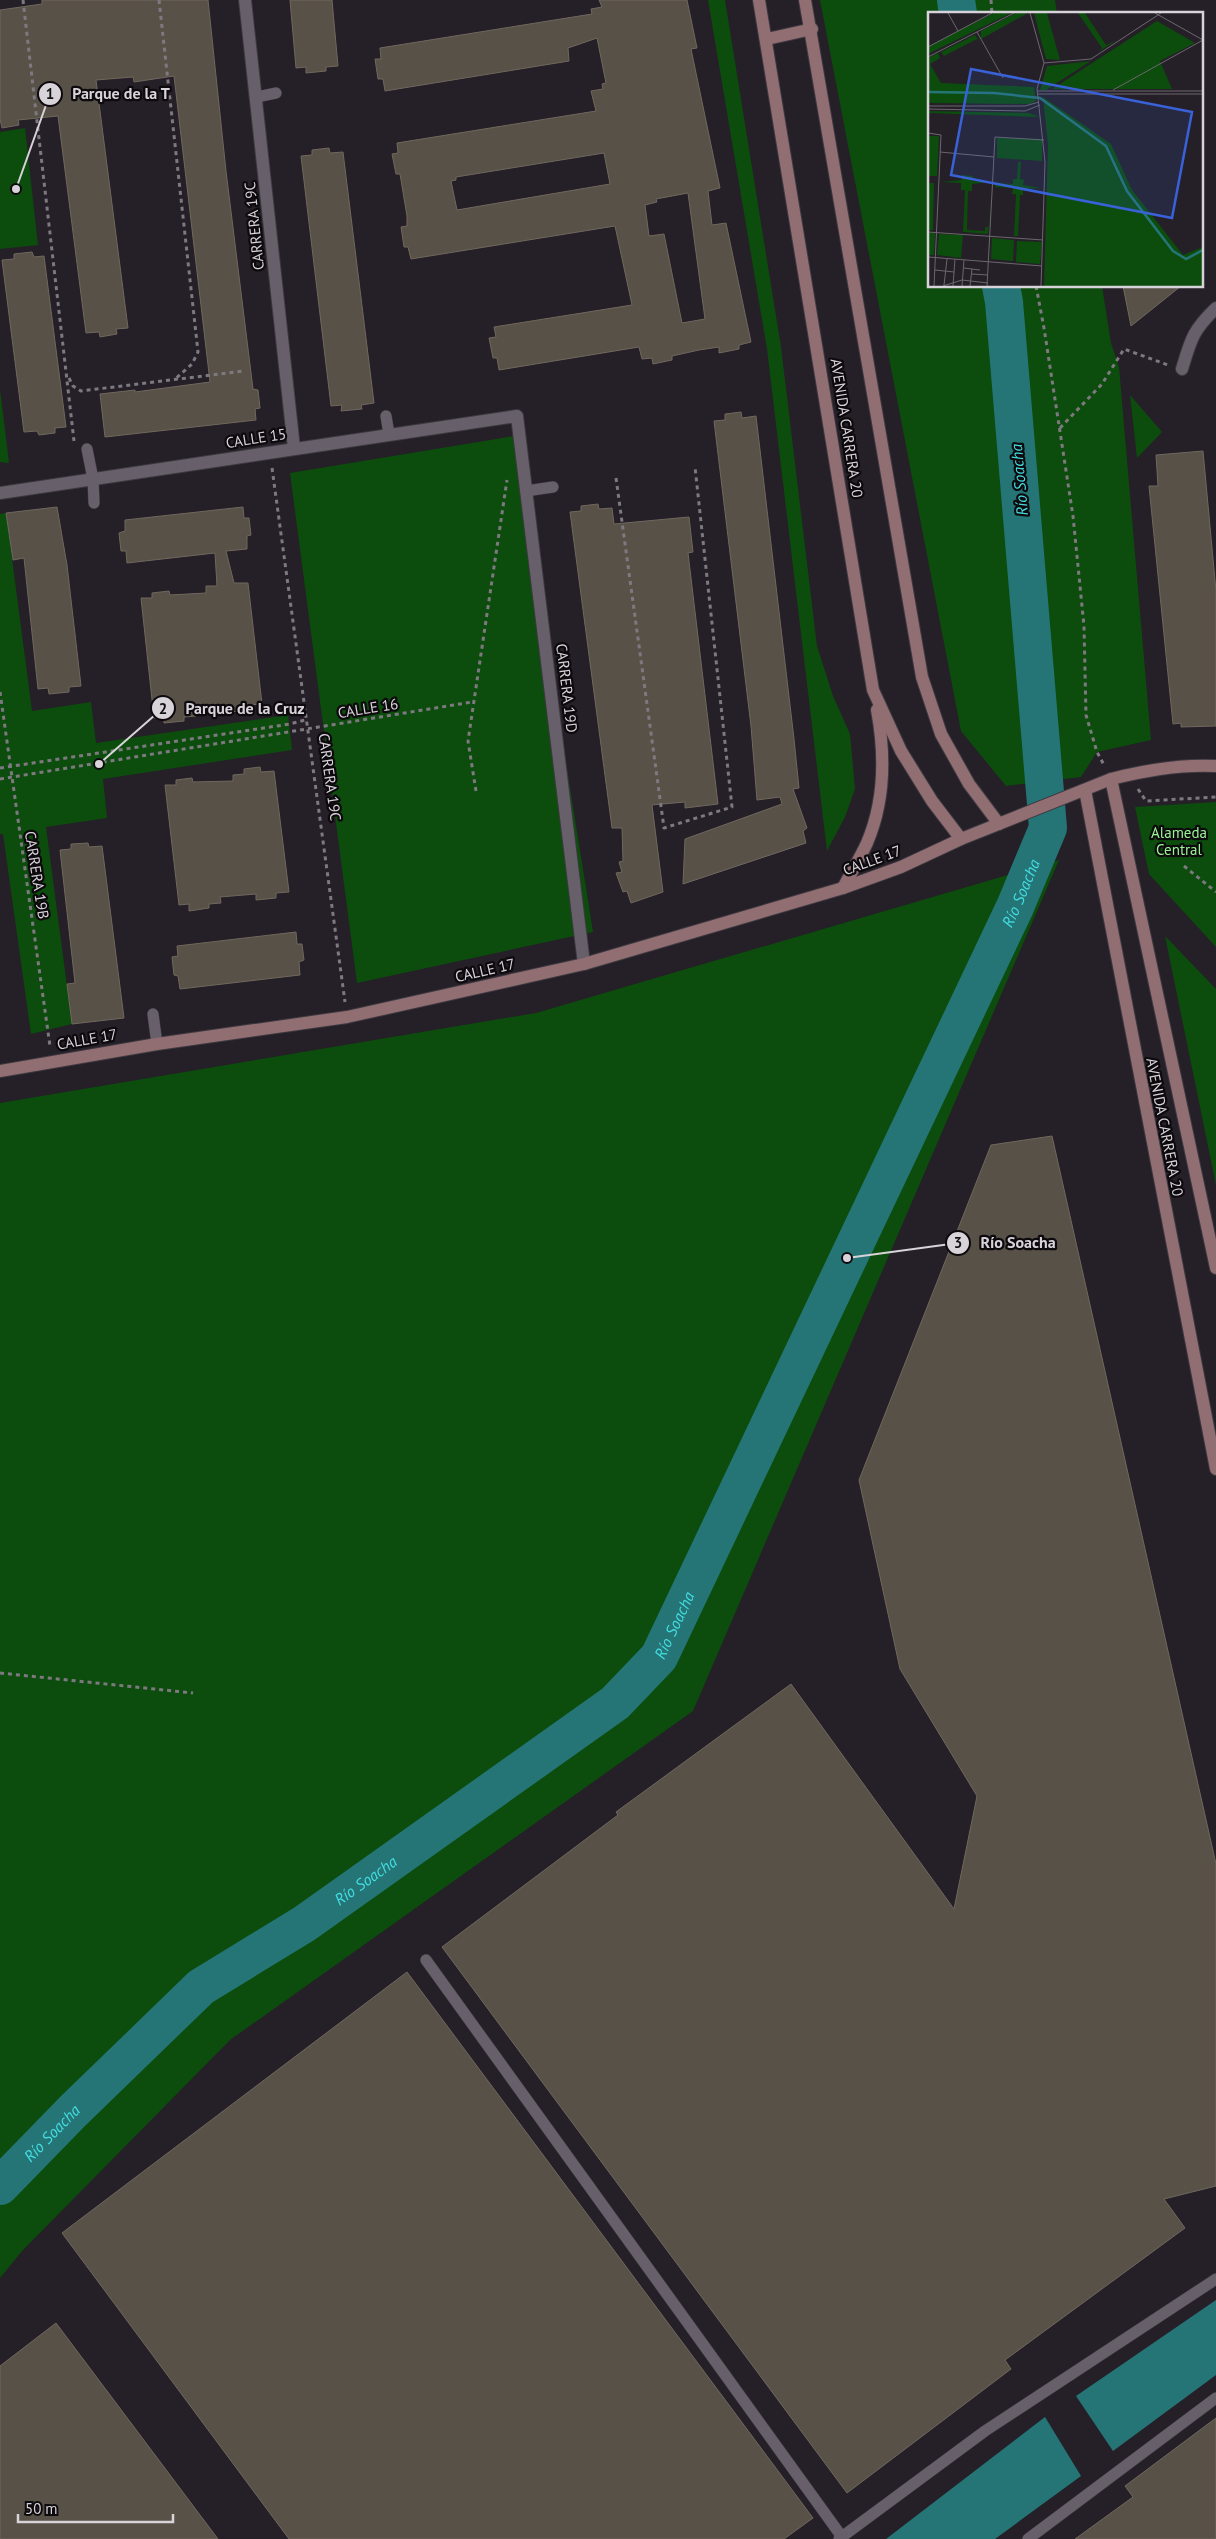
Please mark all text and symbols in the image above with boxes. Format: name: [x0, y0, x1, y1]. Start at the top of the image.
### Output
inset map: [928, 12, 1204, 288]
callout: Parque de la T: [37, 78, 180, 109]
text: Parque de la T: [72, 83, 170, 103]
text: 1: [46, 84, 54, 103]
street label: CARRERA 19C: [240, 181, 268, 271]
street label: AVENIDA CARRERA 20: [827, 357, 867, 499]
street label: CALLE 15: [224, 424, 288, 452]
water label: Río Soacha: [1006, 443, 1032, 517]
street label: CARRERA 19D: [552, 642, 582, 734]
callout: Parque de la Cruz: [151, 693, 315, 724]
street label: CALLE 16: [336, 694, 400, 722]
text: Parque de la Cruz: [185, 698, 305, 718]
text: 2: [159, 699, 167, 718]
street label: CARRERA 19C: [314, 732, 346, 822]
park label: Alameda Central: [1151, 823, 1207, 859]
street label: CARRERA 19B: [21, 830, 53, 920]
street label: CALLE 17: [840, 841, 904, 879]
water label: Río Soacha: [997, 856, 1044, 930]
street label: CALLE 17: [453, 954, 517, 986]
street label: CALLE 17: [55, 1024, 119, 1054]
street label: AVENIDA CARRERA 20: [1142, 1056, 1188, 1198]
callout: Río Soacha: [945, 1227, 1065, 1258]
text: Río Soacha: [980, 1232, 1056, 1252]
text: 3: [954, 1233, 962, 1252]
water label: Río Soacha: [650, 1588, 699, 1662]
water label: Río Soacha: [330, 1851, 401, 1909]
water label: Río Soacha: [19, 2100, 84, 2166]
scale bar: [18, 2492, 172, 2524]
text: 50 m: [25, 2499, 58, 2518]

